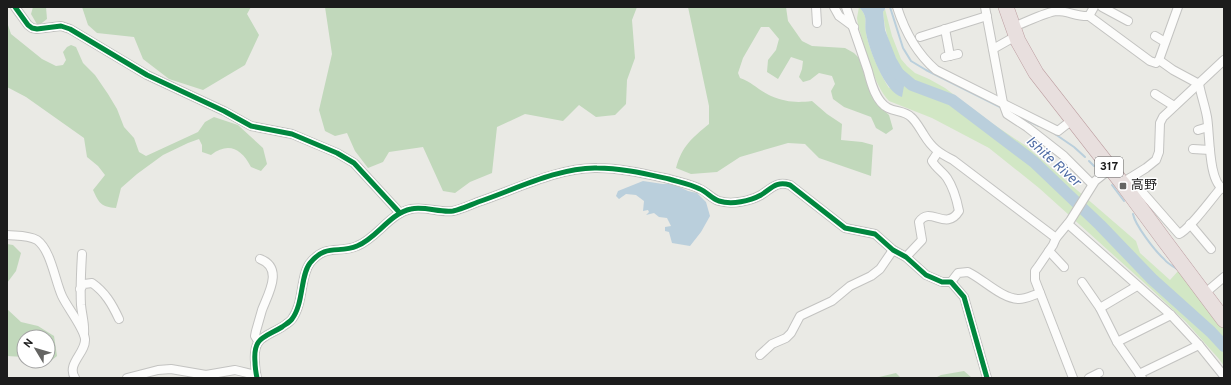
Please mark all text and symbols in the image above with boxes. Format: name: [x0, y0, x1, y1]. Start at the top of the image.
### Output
water label: Ishite River: [1022, 133, 1085, 192]
road number: 317: [1095, 157, 1123, 177]
place label: 高野: [1131, 178, 1157, 194]
marker: 高野: [1118, 181, 1128, 191]
north arrow: [16, 329, 56, 369]
text: N: [21, 336, 37, 351]

